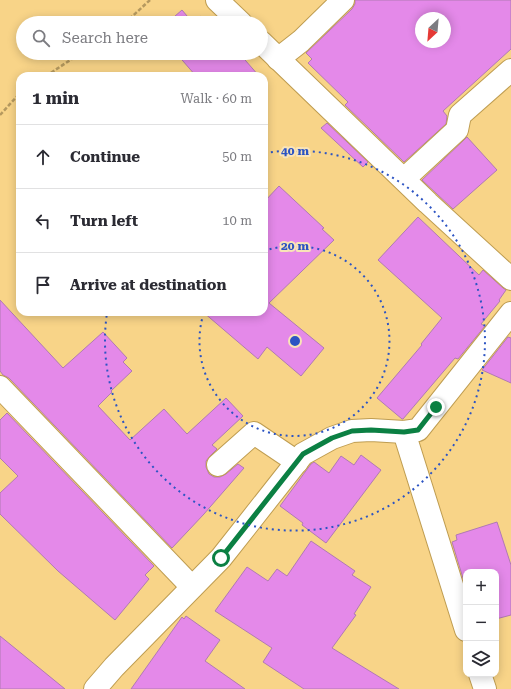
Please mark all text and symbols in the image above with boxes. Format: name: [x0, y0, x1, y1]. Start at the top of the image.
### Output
north arrow: [415, 12, 451, 48]
search box: [16, 16, 268, 60]
icon: search: [30, 27, 52, 49]
text: Search here: [62, 29, 148, 47]
text: 1 min: [32, 88, 79, 108]
text: Walk · 60 m: [180, 91, 252, 106]
text: 40 m: [281, 144, 309, 158]
icon: ahead: [32, 146, 54, 168]
text: Continue: [70, 148, 140, 166]
text: 50 m: [222, 149, 252, 164]
icon: left: [32, 210, 54, 232]
text: Turn left: [70, 212, 138, 230]
text: 10 m: [222, 213, 252, 228]
text: 20 m: [281, 239, 309, 253]
icon: arrive: [32, 274, 54, 296]
text: Arrive at destination: [70, 276, 226, 294]
centre of rings: [288, 334, 302, 348]
route end: [427, 398, 445, 416]
route start: [212, 549, 230, 567]
map controls: [463, 569, 499, 677]
button: +: [463, 569, 499, 605]
button: −: [463, 605, 499, 641]
button: layers: [463, 641, 499, 677]

